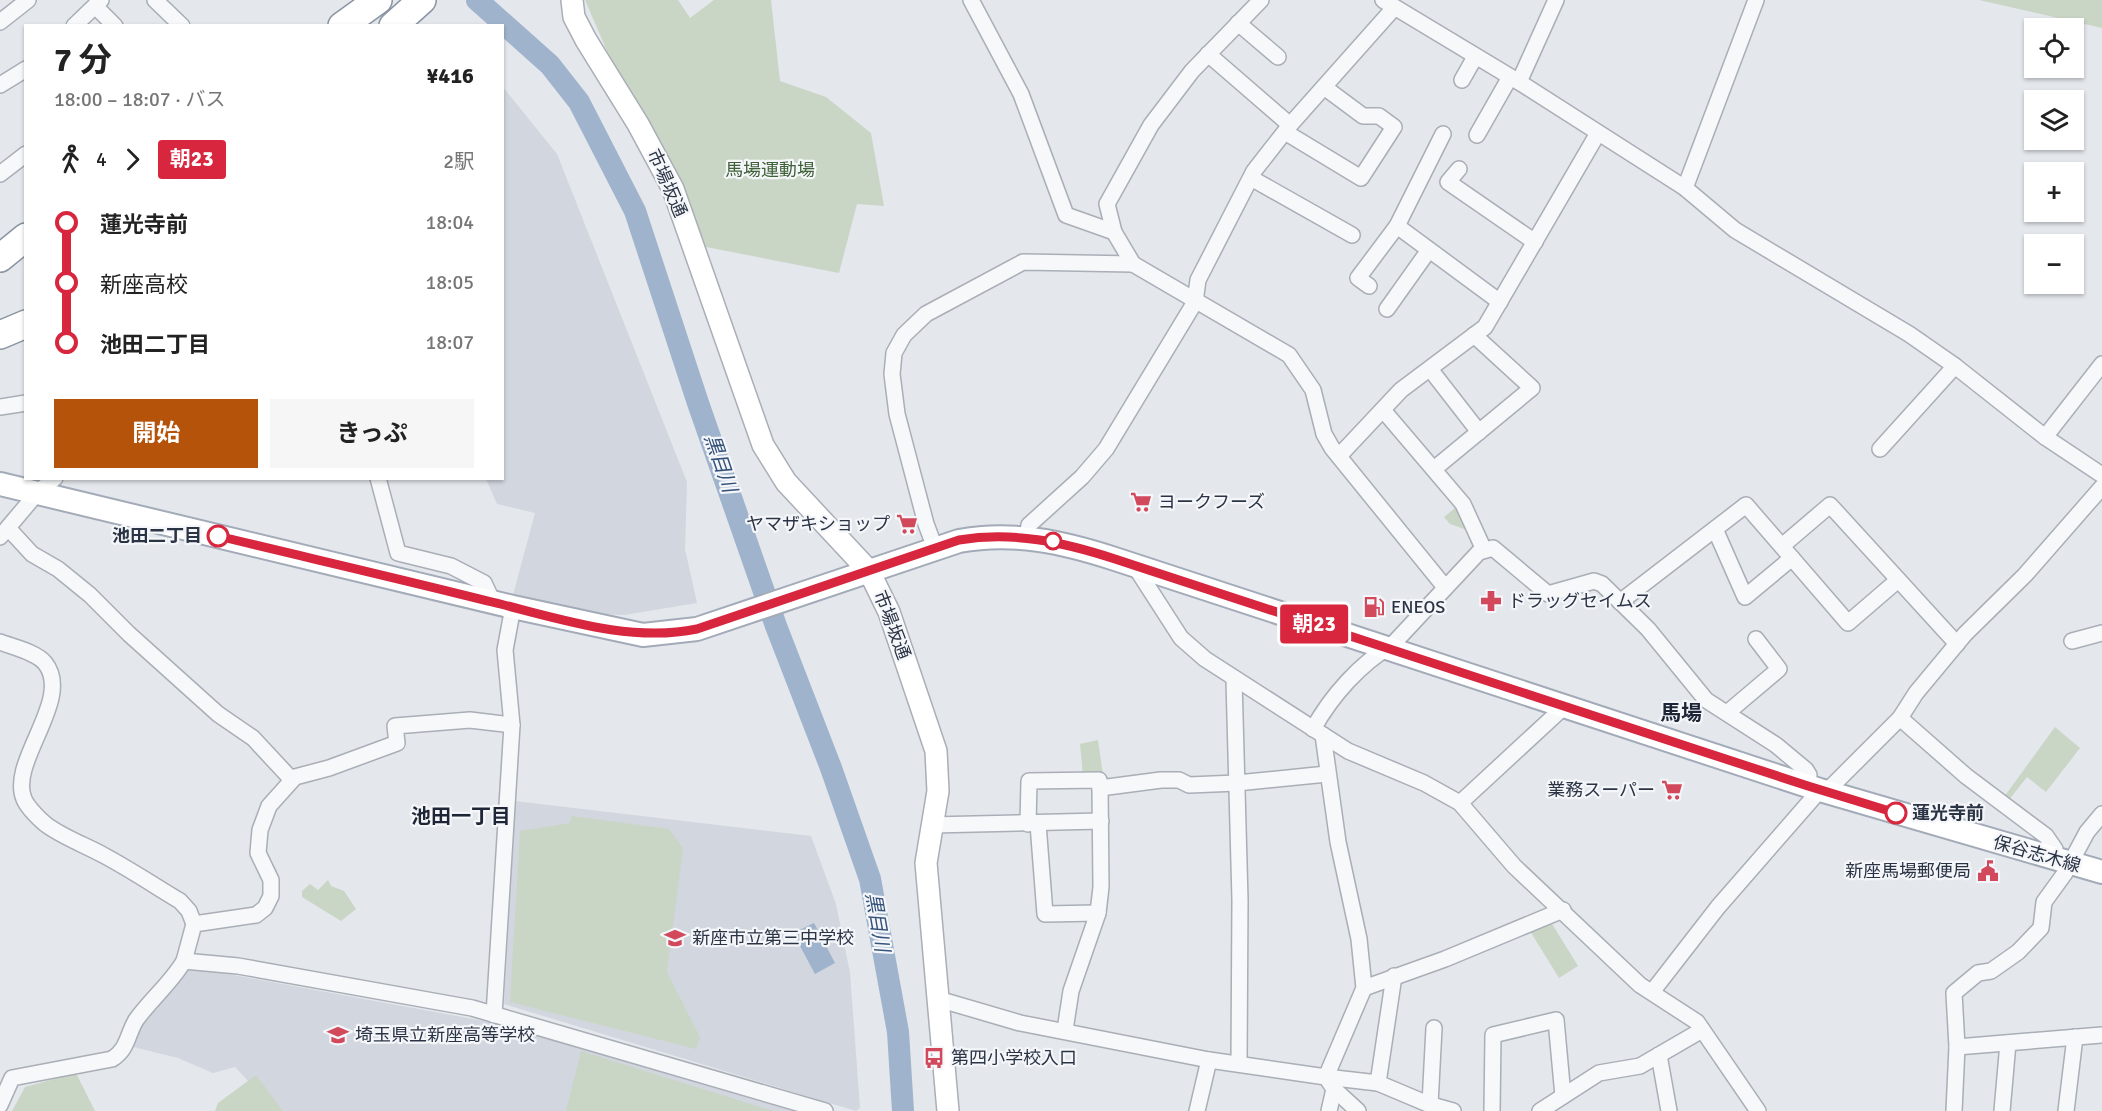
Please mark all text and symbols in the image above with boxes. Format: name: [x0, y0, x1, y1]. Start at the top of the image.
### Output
map controls: [2024, 18, 2084, 294]
button: locate: [2024, 18, 2084, 78]
text: 7 分: [54, 40, 112, 81]
text: ¥416: [426, 62, 474, 89]
text: 18:00 – 18:07 · バス: [54, 87, 225, 112]
button: layers: [2024, 90, 2084, 150]
icon: walk: [54, 143, 87, 176]
icon: forward: [116, 143, 149, 176]
text: 朝23: [170, 146, 214, 172]
street label: 市場坂通: [642, 146, 692, 220]
text: 4: [96, 147, 107, 172]
text: 2駅: [443, 149, 474, 174]
park label: 馬場運動場: [725, 159, 815, 181]
button: +: [2024, 162, 2084, 222]
text: 18:04: [425, 210, 474, 235]
text: 蓮光寺前: [100, 211, 188, 238]
button: −: [2024, 234, 2084, 294]
text: 18:05: [425, 270, 474, 295]
text: 新座高校: [100, 271, 188, 298]
text: 18:07: [425, 330, 474, 355]
text: 池田二丁目: [100, 331, 210, 358]
button: 開始: [54, 399, 258, 468]
button: きっぷ: [270, 399, 474, 468]
water label: 黒目川: [699, 431, 743, 497]
supermarket icon: ヨークフーズ: [1129, 490, 1153, 514]
place label: ヨークフーズ: [1158, 491, 1265, 513]
supermarket icon: ヤマザキショップ: [895, 512, 919, 536]
place label: ヤマザキショップ: [746, 513, 890, 535]
place label: 池田二丁目: [112, 525, 202, 547]
marker: 池田二丁目: [207, 525, 229, 547]
unlabelled marker: [1044, 532, 1062, 550]
street label: 市場坂通: [869, 587, 915, 663]
pharmacy icon: ドラッグセイムス: [1479, 589, 1503, 613]
place label: ドラッグセイムス: [1508, 590, 1652, 612]
fuel station icon: ENEOS: [1362, 595, 1386, 619]
place label: ENEOS: [1391, 596, 1445, 618]
line badge: 朝23: [1280, 604, 1348, 644]
text: 朝23: [1292, 611, 1336, 637]
district label: 馬場: [1660, 700, 1702, 726]
supermarket icon: 業務スーパー: [1660, 778, 1684, 802]
place label: 業務スーパー: [1547, 779, 1655, 801]
marker: 蓮光寺前: [1885, 802, 1907, 824]
place label: 蓮光寺前: [1912, 802, 1984, 824]
district label: 池田一丁目: [411, 804, 511, 829]
street label: 保谷志木線: [1991, 831, 2083, 877]
public building icon: 新座馬場郵便局: [1976, 859, 2000, 883]
place label: 新座馬場郵便局: [1845, 860, 1971, 882]
water label: 黒目川: [860, 890, 895, 956]
school or university icon: 新座市立第三中学校: [663, 926, 687, 950]
place label: 新座市立第三中学校: [692, 927, 854, 949]
school or university icon: 埼玉県立新座高等学校: [326, 1023, 350, 1047]
place label: 埼玉県立新座高等学校: [355, 1024, 535, 1046]
bus stop icon: 第四小学校入口: [922, 1046, 946, 1070]
place label: 第四小学校入口: [951, 1047, 1077, 1069]

